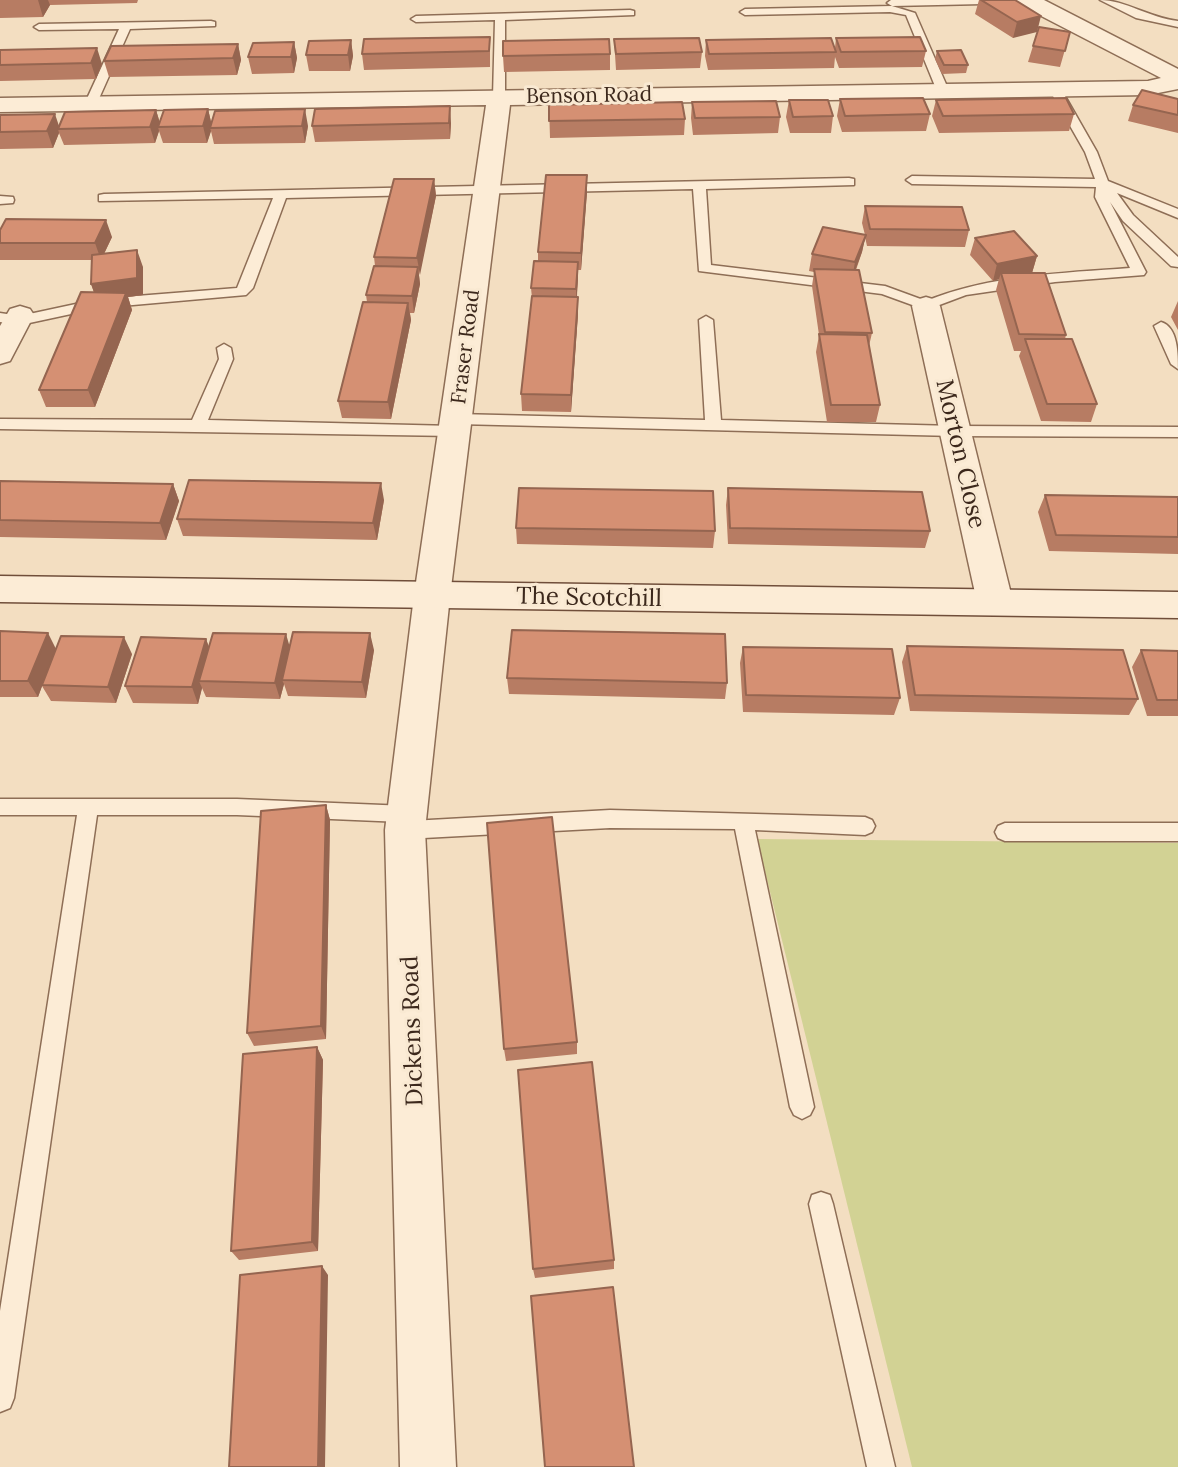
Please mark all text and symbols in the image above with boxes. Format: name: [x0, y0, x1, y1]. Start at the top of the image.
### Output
street label: Benson Road: [526, 82, 652, 110]
street label: Fraser Road: [446, 288, 486, 406]
street label: Morton Close: [929, 377, 991, 531]
street label: The Scotchill: [516, 582, 662, 614]
street label: Dickens Road: [396, 955, 430, 1107]

